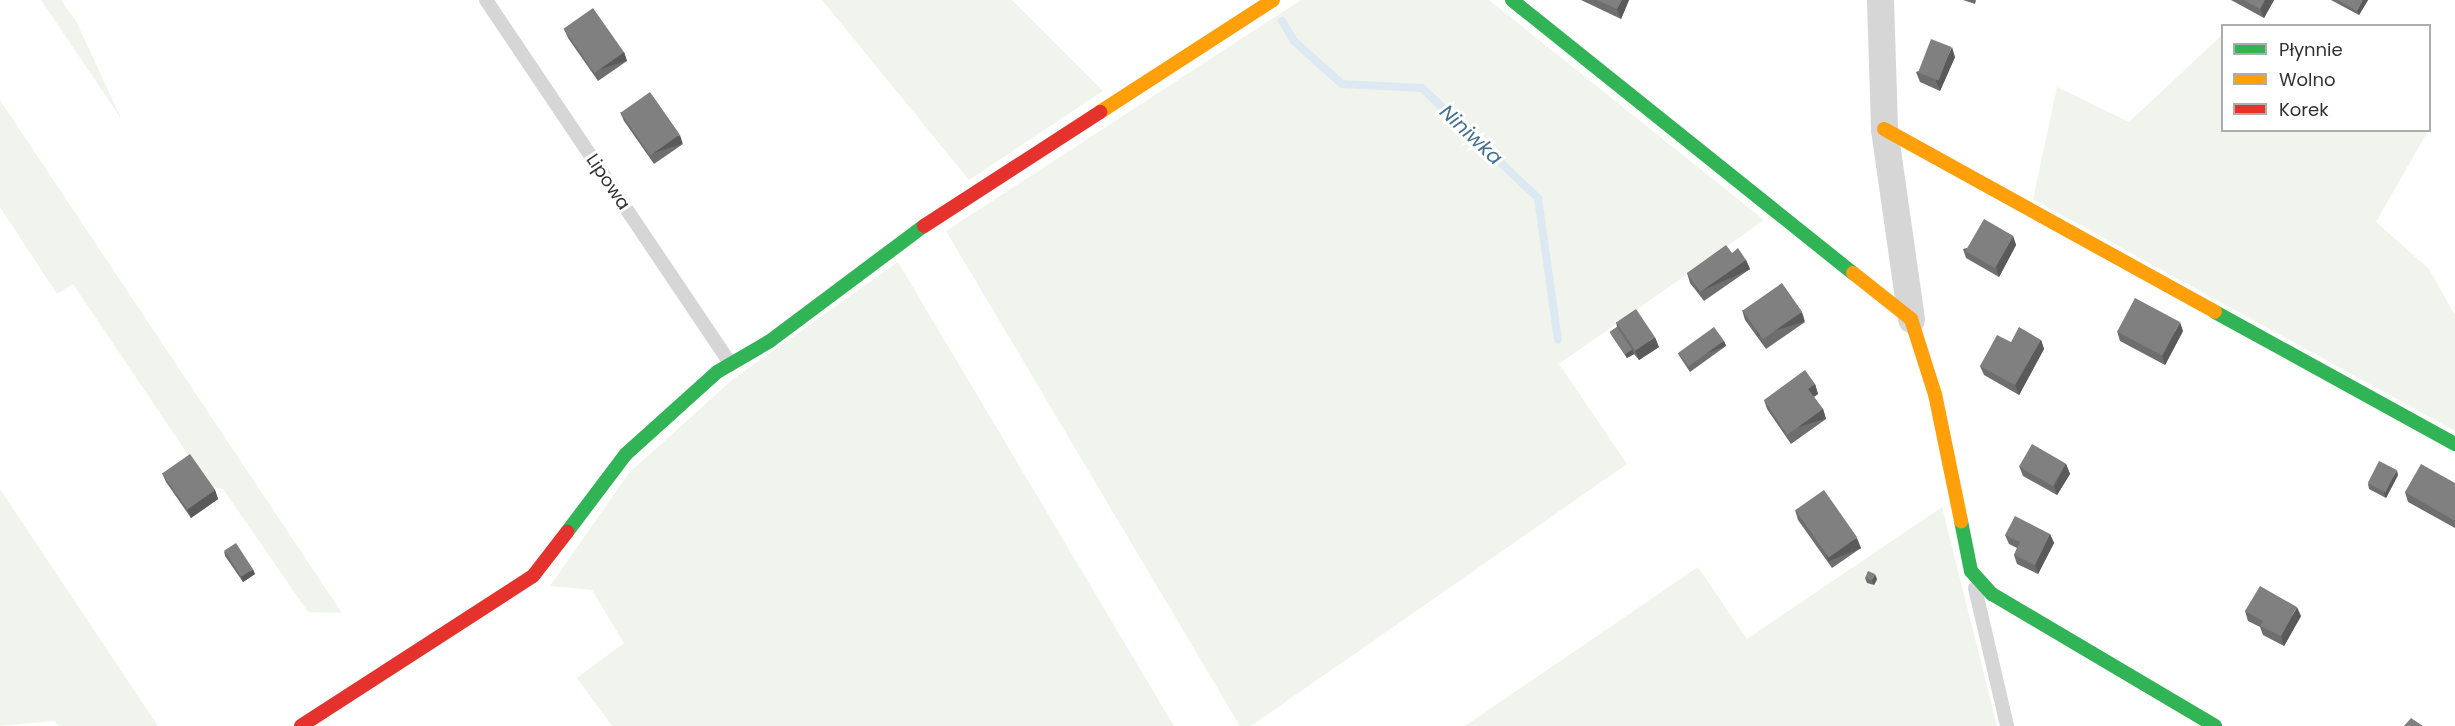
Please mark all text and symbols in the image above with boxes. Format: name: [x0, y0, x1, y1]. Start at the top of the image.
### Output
legend: [2221, 24, 2431, 132]
text: Płynnie: [2279, 37, 2343, 62]
text: Wolno: [2279, 67, 2336, 92]
text: Korek: [2279, 97, 2328, 122]
water label: Niniwka: [1435, 100, 1507, 170]
street label: Lipowa: [581, 150, 635, 214]

